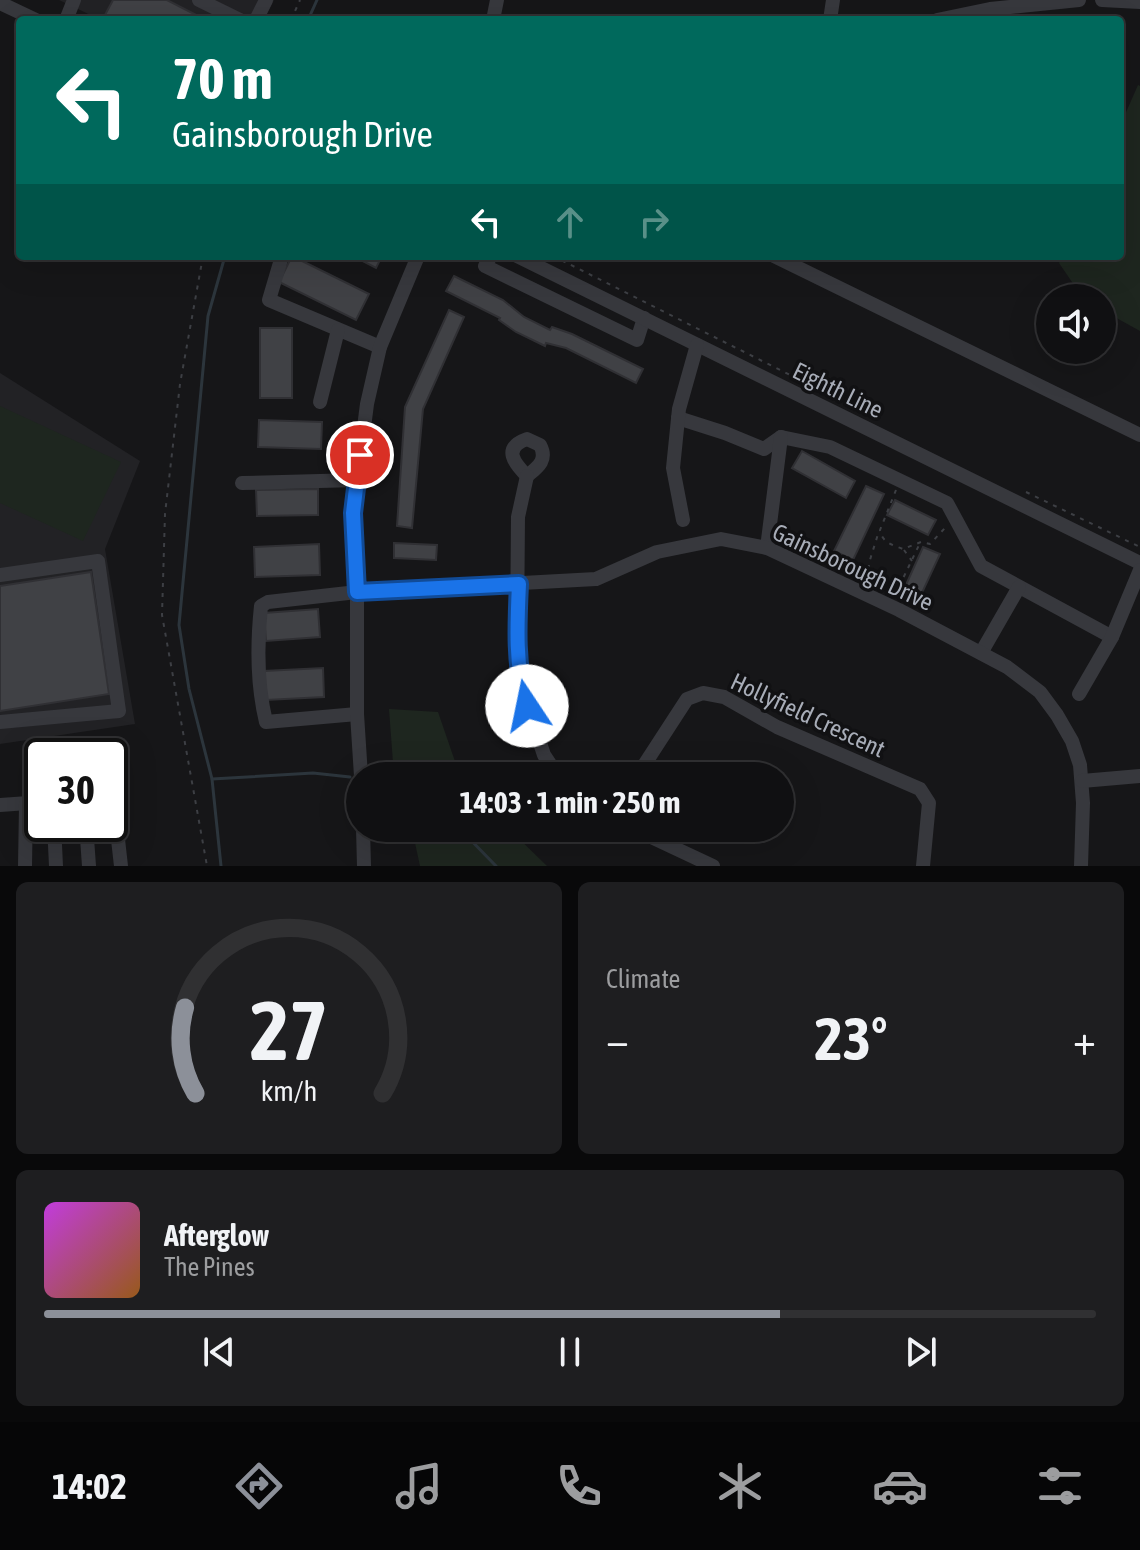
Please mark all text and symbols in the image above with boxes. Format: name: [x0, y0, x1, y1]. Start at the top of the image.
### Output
text: 70 m: [172, 47, 273, 111]
icon: left: [40, 48, 144, 152]
text: Gainsborough Drive: [172, 113, 433, 155]
icon: left: [464, 200, 508, 244]
icon: ahead: [548, 200, 592, 244]
icon: right: [632, 200, 676, 244]
map controls: [1036, 284, 1116, 364]
button: sound: [1036, 284, 1116, 364]
street label: Eighth Line: [789, 357, 887, 423]
pin: [326, 421, 394, 489]
icon: arrive: [338, 433, 382, 477]
street label: Gainsborough Drive: [768, 518, 938, 616]
position arrow: [485, 664, 569, 748]
street label: Hollyfield Crescent: [727, 667, 889, 763]
speed limit sign: 30: [24, 738, 128, 842]
text: 14:03 · 1 min · 250 m: [460, 785, 680, 819]
text: Climate: [606, 964, 680, 994]
text: 27: [250, 982, 328, 1078]
text: 23°: [815, 1004, 887, 1073]
text: −: [606, 1014, 629, 1064]
text: +: [1073, 1014, 1096, 1064]
text: km/h: [261, 1074, 317, 1107]
text: Afterglow: [164, 1218, 269, 1252]
text: The Pines: [164, 1252, 255, 1282]
icon: previous: [197, 1330, 241, 1374]
icon: pause: [548, 1330, 592, 1374]
icon: next: [899, 1330, 943, 1374]
icon: directions: [231, 1458, 287, 1514]
icon: music: [391, 1458, 447, 1514]
icon: phone: [551, 1458, 607, 1514]
icon: climate: [712, 1458, 768, 1514]
icon: car: [872, 1458, 928, 1514]
icon: filters: [1032, 1458, 1088, 1514]
text: 14:02: [52, 1465, 127, 1507]

